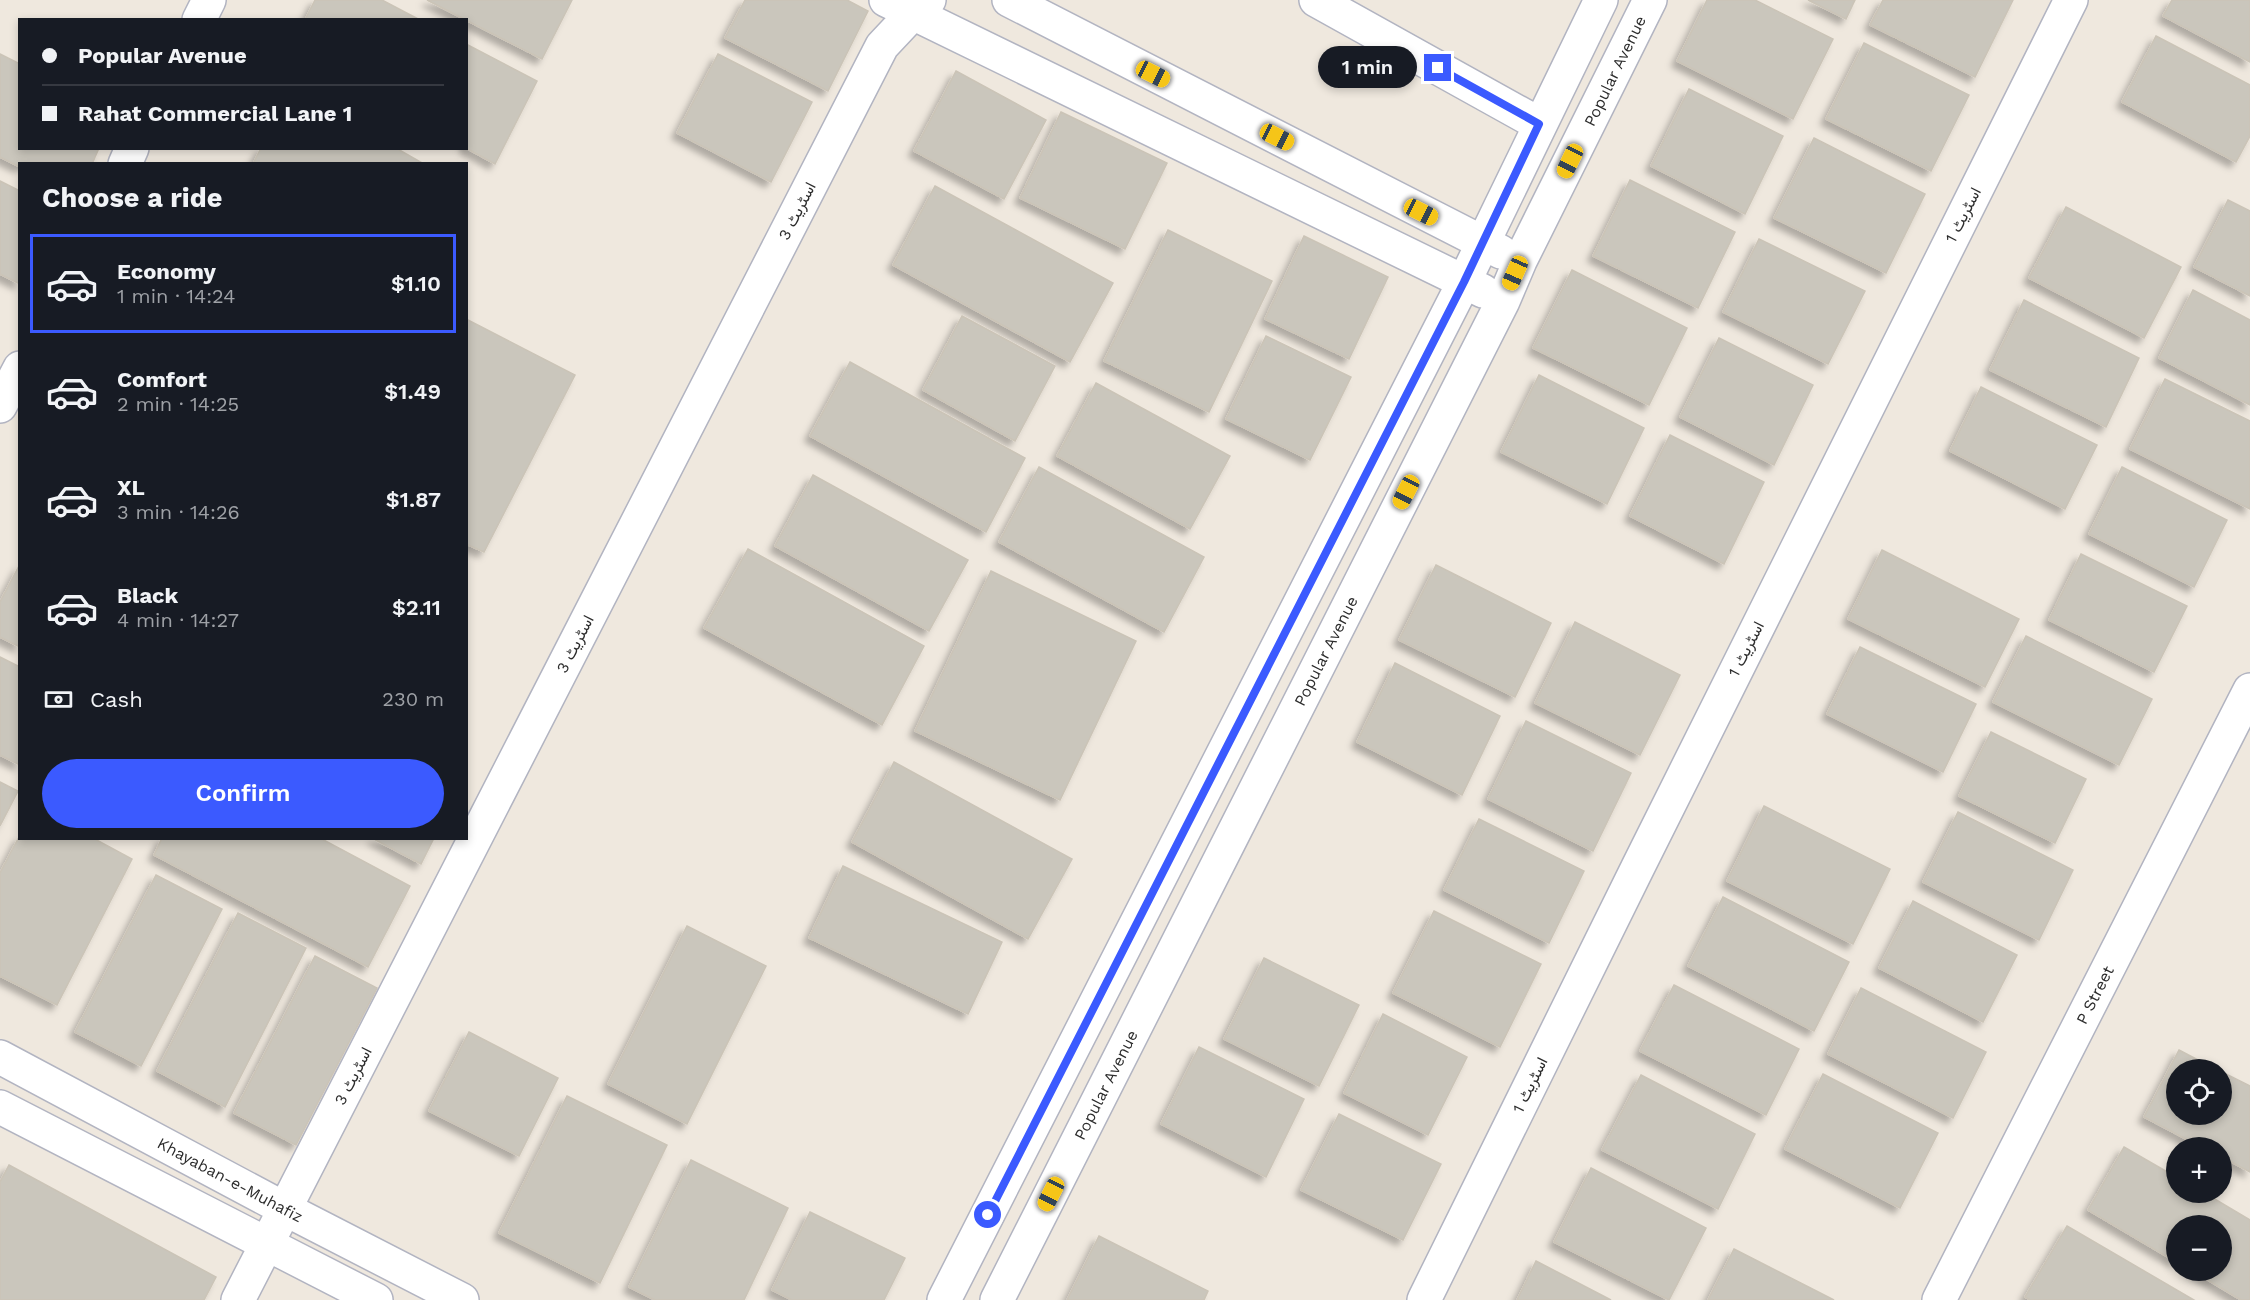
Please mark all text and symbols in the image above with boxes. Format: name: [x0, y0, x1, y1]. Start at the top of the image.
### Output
street label: Popular Avenue: [1580, 13, 1650, 129]
text: Popular Avenue: [78, 43, 247, 68]
callout: 1 min: [1318, 47, 1417, 89]
route end: [1424, 54, 1451, 81]
text: 1 min: [1342, 55, 1393, 79]
car: [1133, 58, 1173, 90]
text: Rahat Commercial Lane 1: [78, 101, 352, 126]
car: [1257, 121, 1297, 153]
car: [1554, 141, 1586, 181]
street label: اسٹریٹ 3: [774, 179, 821, 244]
text: Choose a ride: [42, 182, 222, 214]
street label: اسٹریٹ 1: [1941, 184, 1986, 246]
car: [1401, 196, 1441, 228]
car: [1499, 253, 1531, 293]
icon: car: [45, 257, 99, 311]
text: Economy: [117, 259, 216, 284]
text: $1.10: [391, 271, 441, 296]
text: 1 min · 14:24: [117, 284, 235, 308]
icon: car: [45, 365, 99, 419]
text: Comfort: [117, 367, 207, 392]
text: $1.49: [384, 379, 441, 404]
text: 2 min · 14:25: [117, 392, 239, 416]
car: [1390, 472, 1422, 512]
icon: car: [45, 473, 99, 527]
text: XL: [117, 475, 145, 500]
text: $1.87: [386, 487, 441, 512]
text: 3 min · 14:26: [117, 500, 240, 524]
icon: car: [45, 581, 99, 635]
text: Black: [117, 583, 178, 608]
street label: Popular Avenue: [1290, 593, 1362, 709]
text: $2.11: [392, 595, 441, 620]
text: 4 min · 14:27: [117, 608, 239, 632]
street label: اسٹریٹ 3: [552, 612, 599, 677]
street label: اسٹریٹ 1: [1724, 618, 1769, 680]
icon: cash: [42, 683, 75, 716]
text: Cash: [90, 687, 143, 712]
text: 230 m: [382, 687, 444, 711]
button: Confirm: [42, 759, 444, 828]
street label: P Street: [2072, 962, 2118, 1027]
street label: Popular Avenue: [1070, 1027, 1142, 1143]
street label: اسٹریٹ 3: [330, 1044, 377, 1109]
street label: اسٹریٹ 1: [1508, 1054, 1552, 1116]
map controls: [2166, 1059, 2232, 1281]
button: locate: [2166, 1059, 2232, 1125]
street label: Khayaban-e-Muhafiz: [154, 1134, 306, 1226]
button: +: [2166, 1137, 2232, 1203]
car: [1035, 1174, 1067, 1214]
route start: [974, 1201, 1001, 1228]
button: −: [2166, 1215, 2232, 1281]

